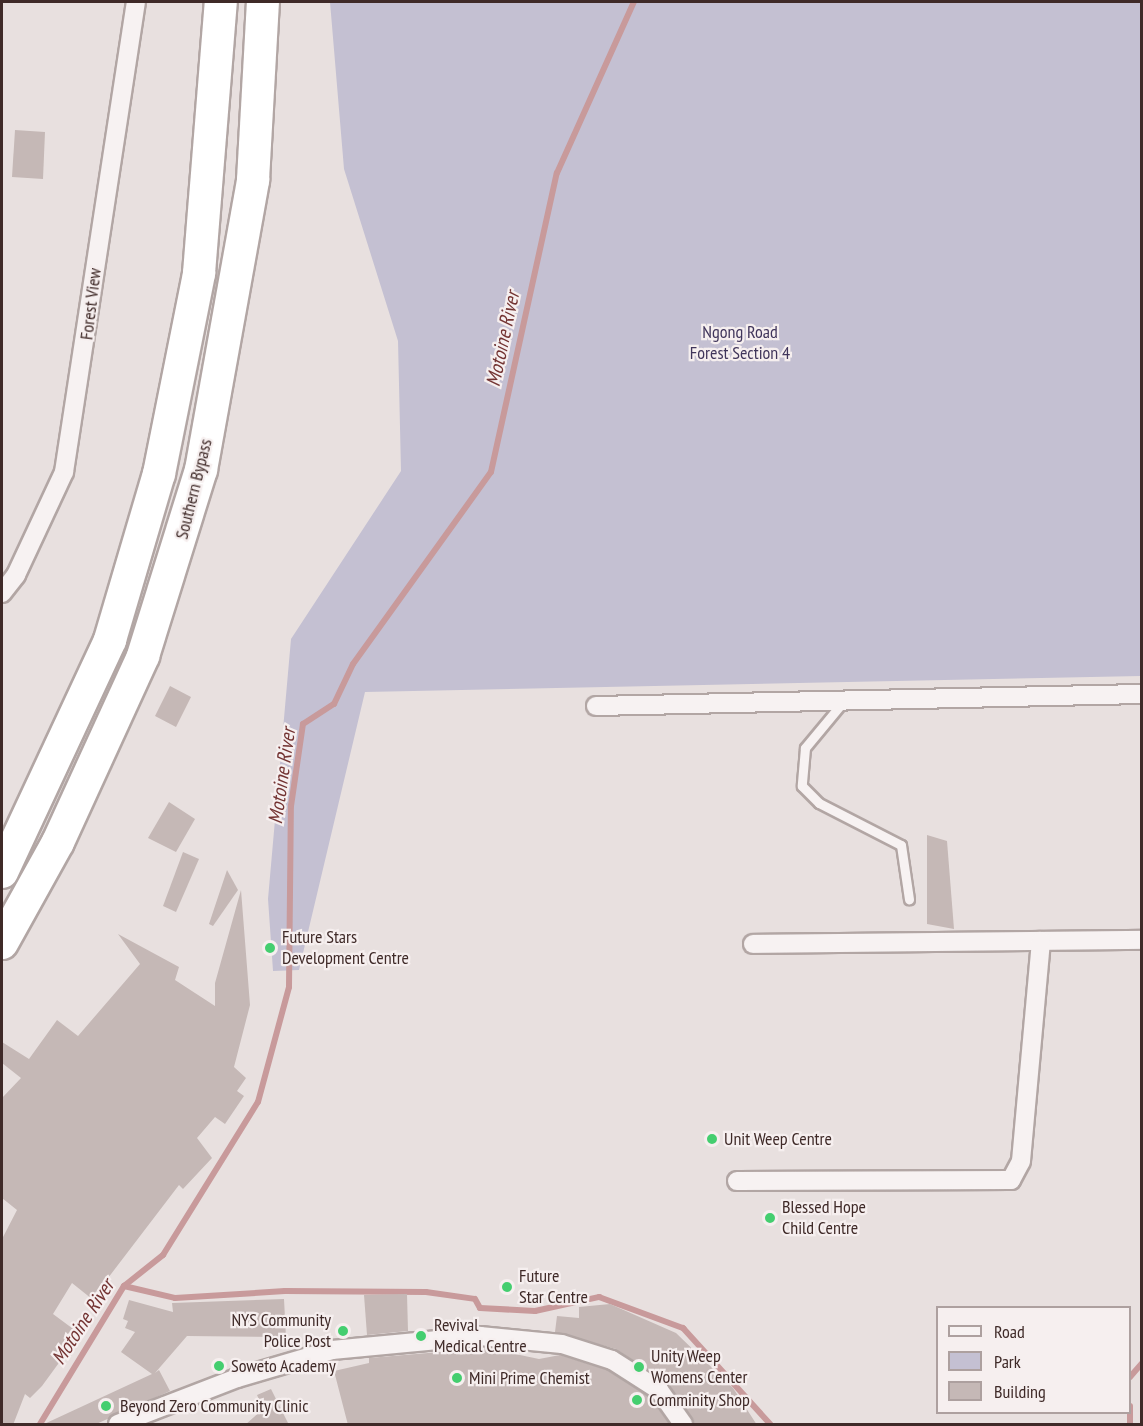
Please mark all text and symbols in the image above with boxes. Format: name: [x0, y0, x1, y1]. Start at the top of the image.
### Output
street label: Forest View: [76, 267, 106, 341]
water label: Motoine River: [481, 289, 525, 389]
park label: Ngong Road Forest Section 4: [690, 322, 790, 364]
street label: Southern Bypass: [171, 437, 217, 541]
water label: Motoine River: [263, 727, 301, 825]
place label: Future Stars Development Centre: [282, 927, 409, 970]
marker: Future Stars Development Centre: [263, 941, 277, 955]
place label: Unit Weep Centre: [724, 1128, 832, 1150]
marker: Unit Weep Centre: [705, 1132, 719, 1146]
place label: Blessed Hope Child Centre: [782, 1197, 866, 1240]
marker: Blessed Hope Child Centre: [763, 1211, 777, 1225]
place label: Future Star Centre: [519, 1266, 588, 1308]
water label: Motoine River: [47, 1275, 119, 1369]
marker: Future Star Centre: [500, 1280, 514, 1294]
legend: [936, 1306, 1131, 1414]
place label: NYS Community Police Post: [231, 1310, 331, 1352]
place label: Revival Medical Centre: [434, 1315, 527, 1358]
text: Road: [994, 1320, 1025, 1343]
marker: NYS Community Police Post: [336, 1324, 350, 1338]
marker: Revival Medical Centre: [412, 1327, 430, 1345]
place label: Unity Weep Womens Center: [651, 1346, 747, 1388]
text: Park: [994, 1350, 1021, 1373]
place label: Soweto Academy: [231, 1355, 336, 1377]
marker: Soweto Academy: [212, 1359, 226, 1373]
marker: Unity Weep Womens Center: [632, 1360, 646, 1374]
place label: Mini Prime Chemist: [469, 1367, 590, 1389]
marker: Mini Prime Chemist: [450, 1371, 464, 1385]
text: Building: [994, 1380, 1046, 1403]
place label: Comminity Shop: [649, 1389, 750, 1411]
marker: Comminity Shop: [630, 1393, 644, 1407]
place label: Beyond Zero Community Clinic: [120, 1395, 309, 1417]
marker: Beyond Zero Community Clinic: [97, 1397, 115, 1415]

